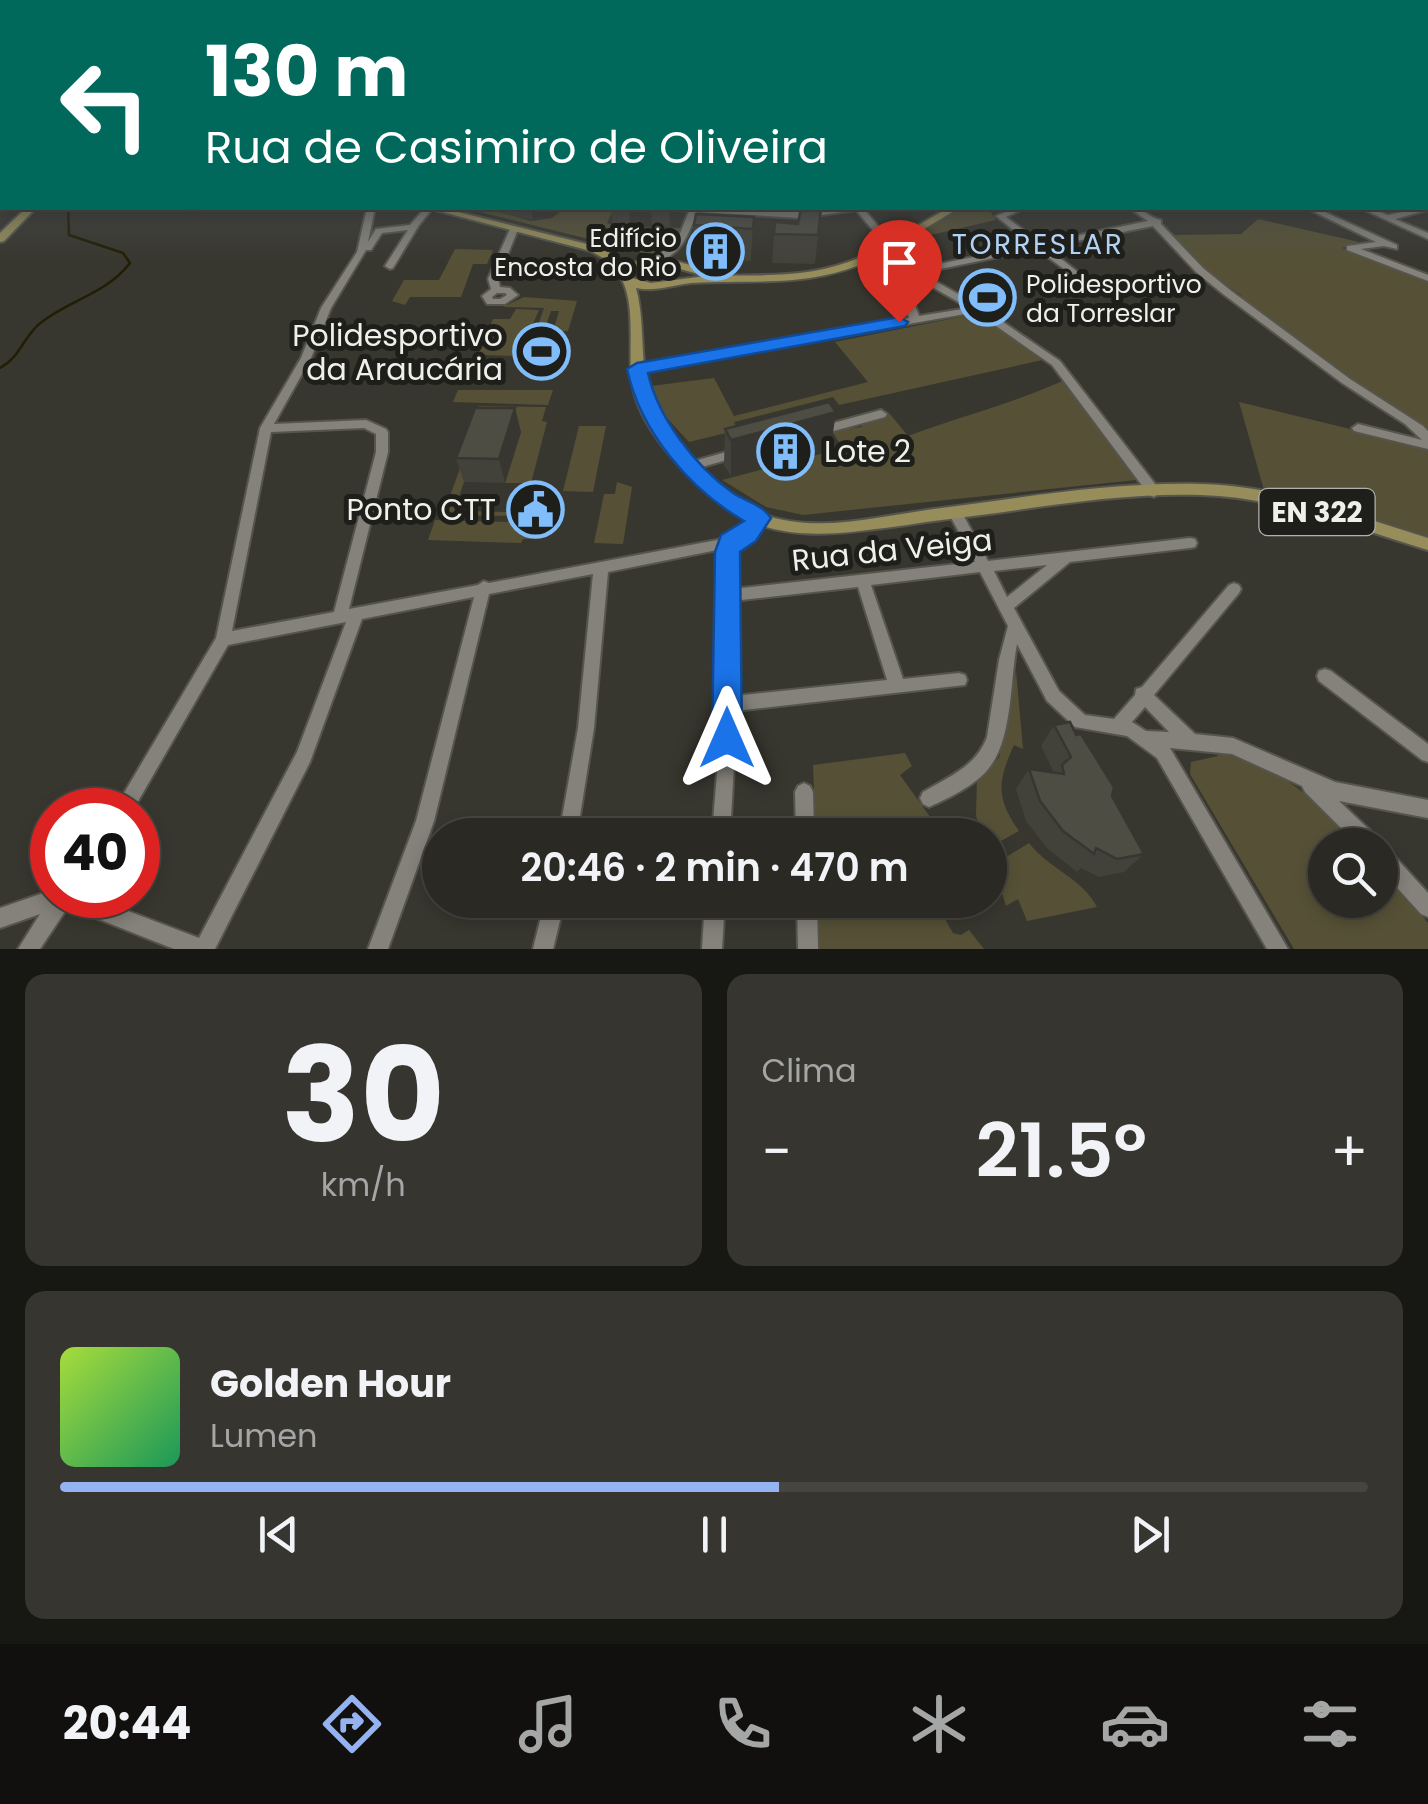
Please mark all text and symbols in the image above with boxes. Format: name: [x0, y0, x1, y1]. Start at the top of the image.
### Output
text: 130 m: [205, 22, 408, 121]
icon: left: [40, 40, 170, 170]
text: Rua de Casimiro de Oliveira: [205, 116, 828, 179]
pin: [857, 220, 942, 323]
place label: Edifício Encosta do Rio: [494, 221, 677, 285]
building icon: Edifício Encosta do Rio: [686, 222, 746, 282]
district label: TORRESLAR: [952, 225, 1124, 264]
icon: arrive: [872, 235, 927, 290]
place label: Polidesportivo da Torreslar: [1026, 267, 1202, 331]
sports icon: Polidesportivo da Torreslar: [957, 268, 1017, 328]
place label: Polidesportivo da Araucária: [292, 314, 503, 391]
sports icon: Polidesportivo da Araucária: [512, 322, 572, 382]
building icon: Lote 2: [755, 421, 815, 481]
place label: Lote 2: [824, 430, 911, 473]
public building icon: Ponto CTT: [505, 479, 565, 539]
place label: Ponto CTT: [346, 488, 496, 531]
road number: EN 322: [1260, 489, 1374, 535]
street label: Rua da Veiga: [790, 518, 994, 582]
position arrow: [675, 686, 779, 790]
speed limit sign: 40: [30, 788, 160, 918]
map controls: [1308, 828, 1398, 918]
button: search: [1308, 828, 1398, 918]
text: 20:46 · 2 min · 470 m: [520, 841, 909, 894]
text: 30: [282, 1004, 445, 1187]
text: Clima: [762, 1048, 857, 1093]
text: 21.5°: [975, 1098, 1147, 1203]
text: −: [762, 1113, 792, 1190]
text: +: [1330, 1113, 1368, 1190]
text: km/h: [321, 1162, 406, 1207]
text: Golden Hour: [210, 1357, 451, 1410]
text: Lumen: [210, 1413, 318, 1458]
icon: previous: [251, 1507, 306, 1562]
icon: pause: [687, 1507, 742, 1562]
icon: next: [1123, 1507, 1178, 1562]
icon: directions: [317, 1689, 387, 1759]
icon: music: [513, 1689, 583, 1759]
icon: phone: [708, 1689, 778, 1759]
icon: climate: [904, 1689, 974, 1759]
icon: car: [1100, 1689, 1170, 1759]
icon: filters: [1295, 1689, 1365, 1759]
text: 20:44: [63, 1692, 192, 1755]

